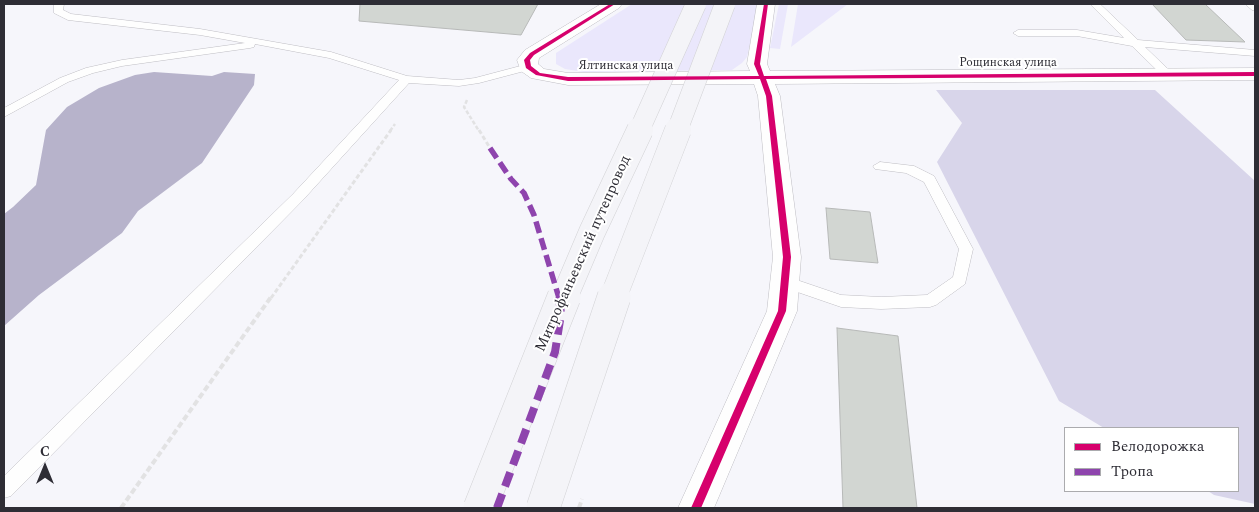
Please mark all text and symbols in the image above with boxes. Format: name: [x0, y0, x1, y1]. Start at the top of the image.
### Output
street label: Рощинская улица: [959, 57, 1057, 71]
street label: Ялтинская улица: [579, 60, 673, 74]
street label: Митрофаньевский путепровод: [532, 153, 636, 355]
legend: [1064, 427, 1239, 492]
text: Велодорожка: [1111, 435, 1204, 458]
text: С: [40, 441, 50, 462]
north arrow: [20, 442, 70, 492]
text: Тропа: [1111, 460, 1153, 483]

